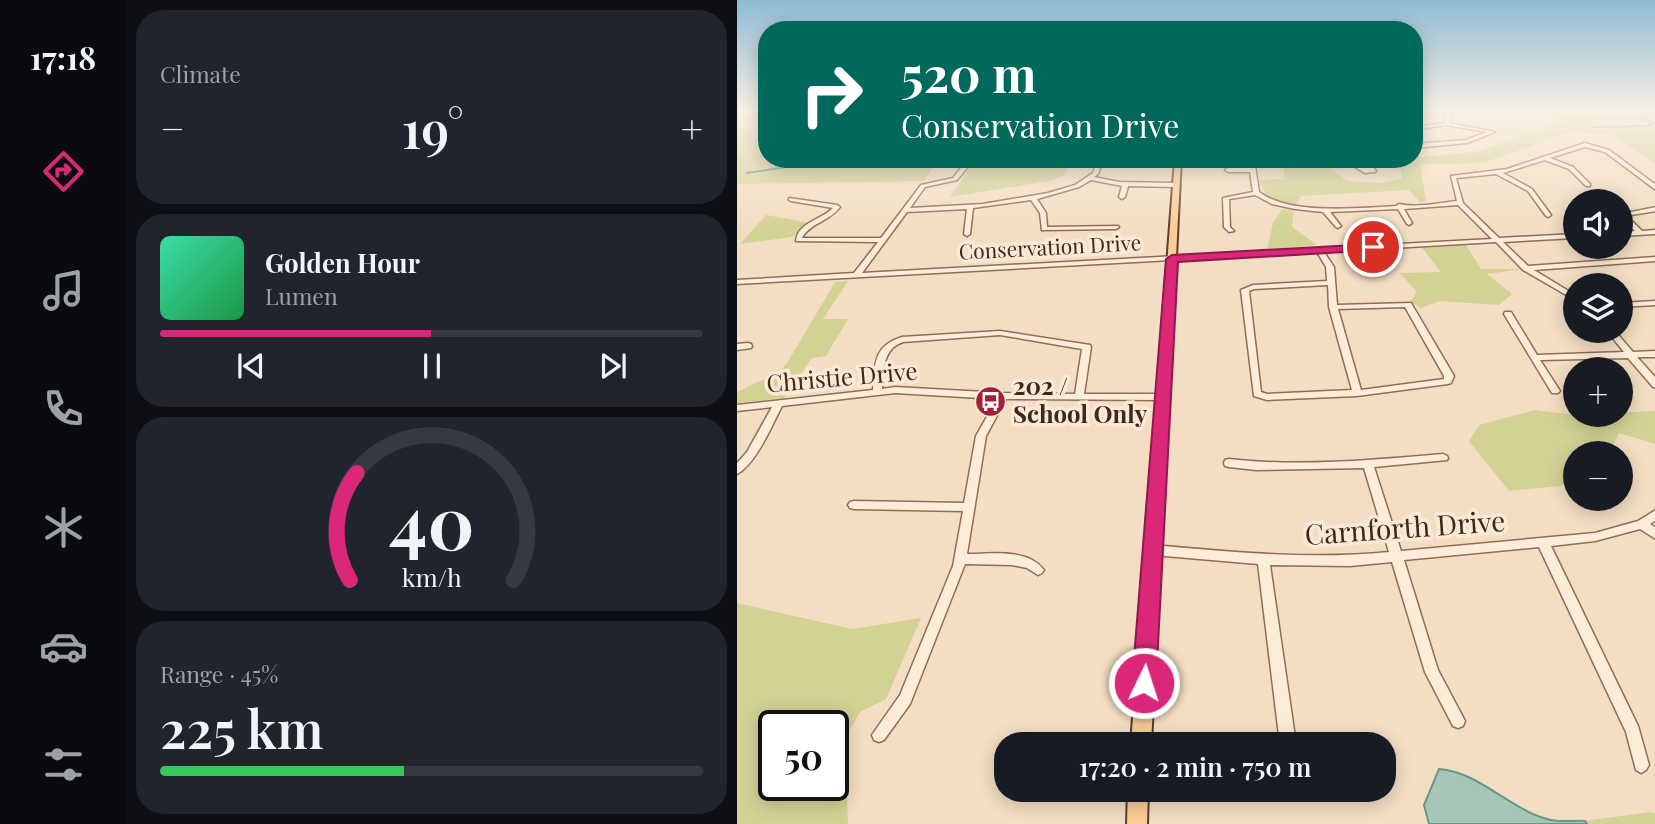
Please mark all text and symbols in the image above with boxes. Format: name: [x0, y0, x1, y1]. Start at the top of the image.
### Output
text: 17:18: [30, 35, 96, 78]
text: 520 m: [901, 40, 1037, 105]
icon: right: [786, 49, 877, 140]
text: Climate: [160, 58, 241, 89]
text: 19°: [401, 93, 464, 162]
text: −: [160, 102, 185, 153]
text: +: [681, 102, 703, 153]
text: Conservation Drive: [901, 103, 1179, 146]
icon: directions: [39, 147, 88, 196]
map controls: [1563, 189, 1633, 511]
button: sound: [1563, 189, 1633, 259]
pin: [1343, 217, 1403, 277]
street label: Conservation Drive: [958, 227, 1142, 265]
icon: arrive: [1354, 228, 1392, 266]
text: Golden Hour: [265, 245, 420, 280]
icon: music: [39, 266, 88, 315]
button: layers: [1563, 273, 1633, 343]
text: Lumen: [265, 280, 338, 311]
icon: previous: [232, 347, 270, 385]
icon: pause: [413, 347, 451, 385]
icon: next: [594, 347, 632, 385]
street label: Christie Drive: [765, 353, 919, 399]
button: +: [1563, 357, 1633, 427]
place label: 202 / School Only: [1013, 369, 1148, 429]
icon: phone: [39, 384, 88, 433]
bus stop icon: 202 / School Only: [973, 384, 1007, 418]
button: −: [1563, 441, 1633, 511]
text: 40: [389, 471, 474, 568]
street label: Carnforth Drive: [1303, 501, 1506, 552]
icon: climate: [39, 503, 88, 552]
text: km/h: [402, 560, 462, 593]
icon: car: [39, 622, 88, 671]
position arrow: [1107, 646, 1181, 720]
text: Range · 45%: [160, 658, 278, 689]
text: 225 km: [160, 693, 323, 762]
speed limit sign: 50: [758, 710, 849, 801]
icon: filters: [39, 740, 88, 789]
text: 17:20 · 2 min · 750 m: [1079, 749, 1311, 784]

